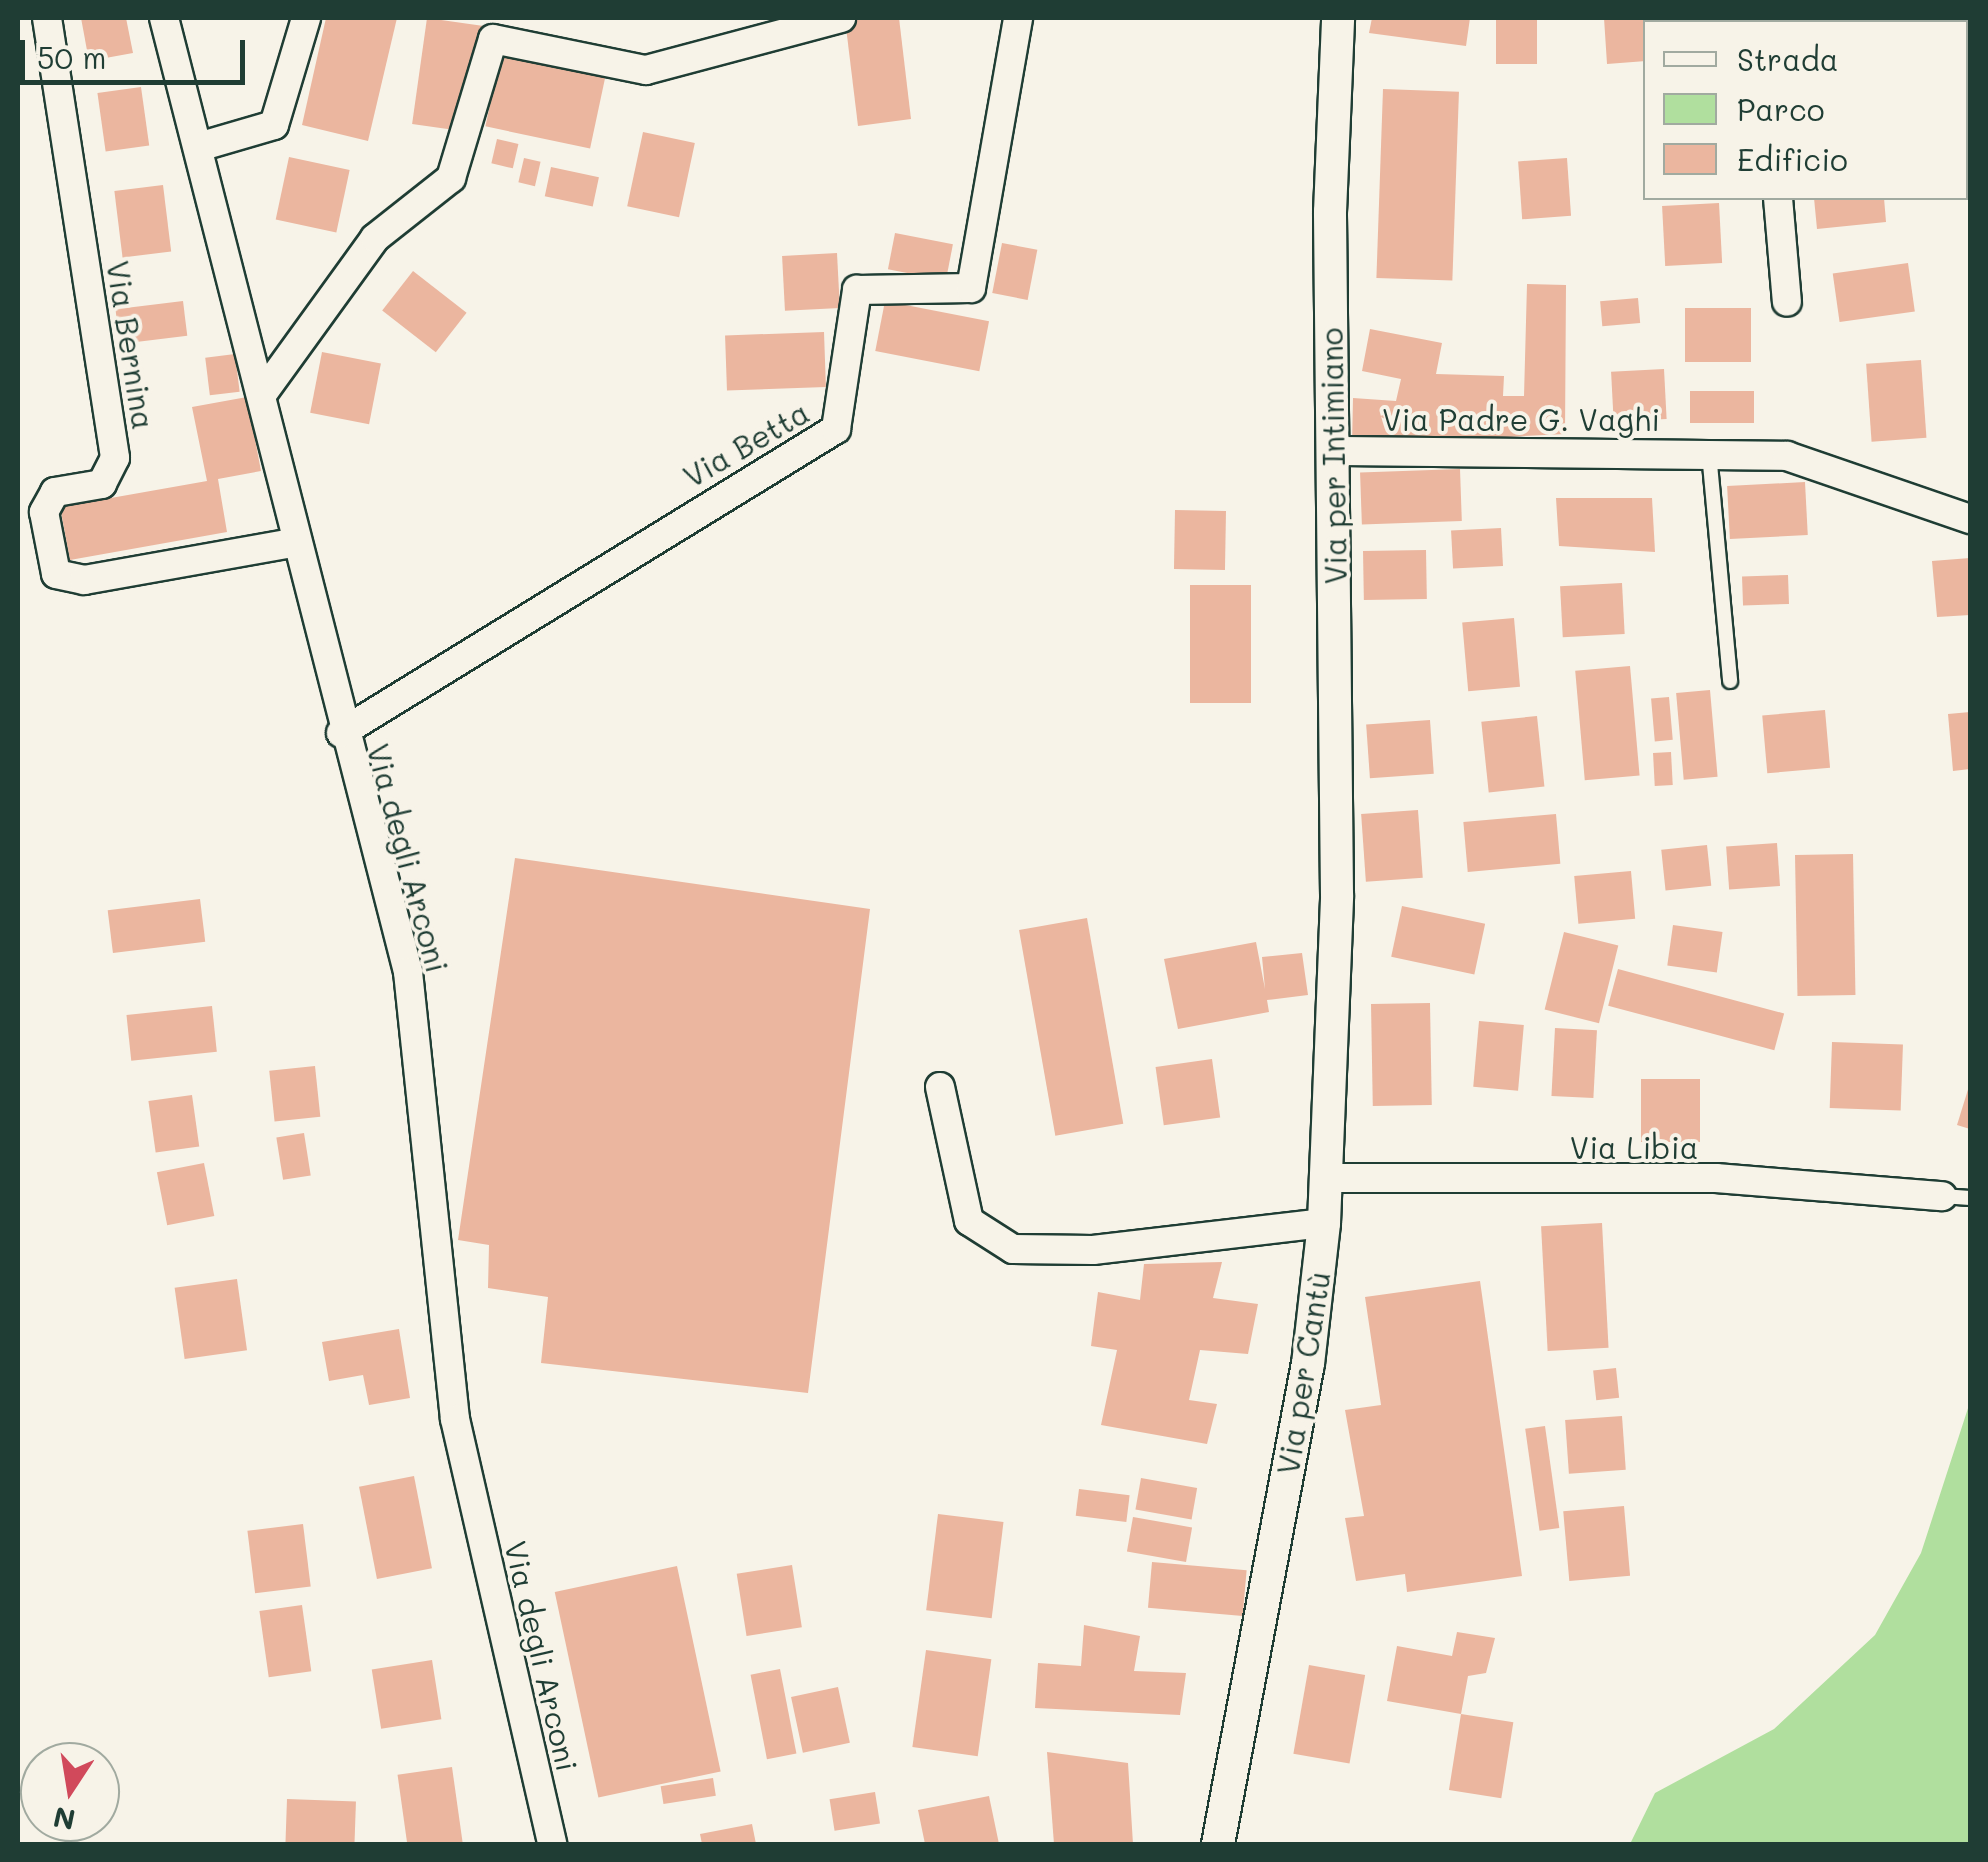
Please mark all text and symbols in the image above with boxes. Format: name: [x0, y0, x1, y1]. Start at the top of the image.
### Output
scale bar: [25, 20, 250, 82]
legend: [1643, 20, 1968, 200]
text: 50 m: [37, 37, 107, 77]
text: Strada: [1737, 39, 1839, 79]
text: Parco: [1737, 89, 1825, 129]
text: Edificio: [1737, 139, 1848, 179]
street label: Via Bernina: [100, 258, 162, 432]
street label: Via per Intimiano: [1313, 327, 1353, 585]
street label: Via Betta: [677, 394, 815, 494]
street label: Via Padre G. Vaghi: [1382, 401, 1660, 437]
street label: Via degli Arconi: [360, 740, 456, 976]
street label: Via Libia: [1570, 1129, 1698, 1165]
street label: Via per Cantù: [1269, 1269, 1337, 1477]
street label: Via degli Arconi: [498, 1537, 586, 1775]
north arrow: [20, 1742, 120, 1842]
text: N: [50, 1800, 78, 1839]

